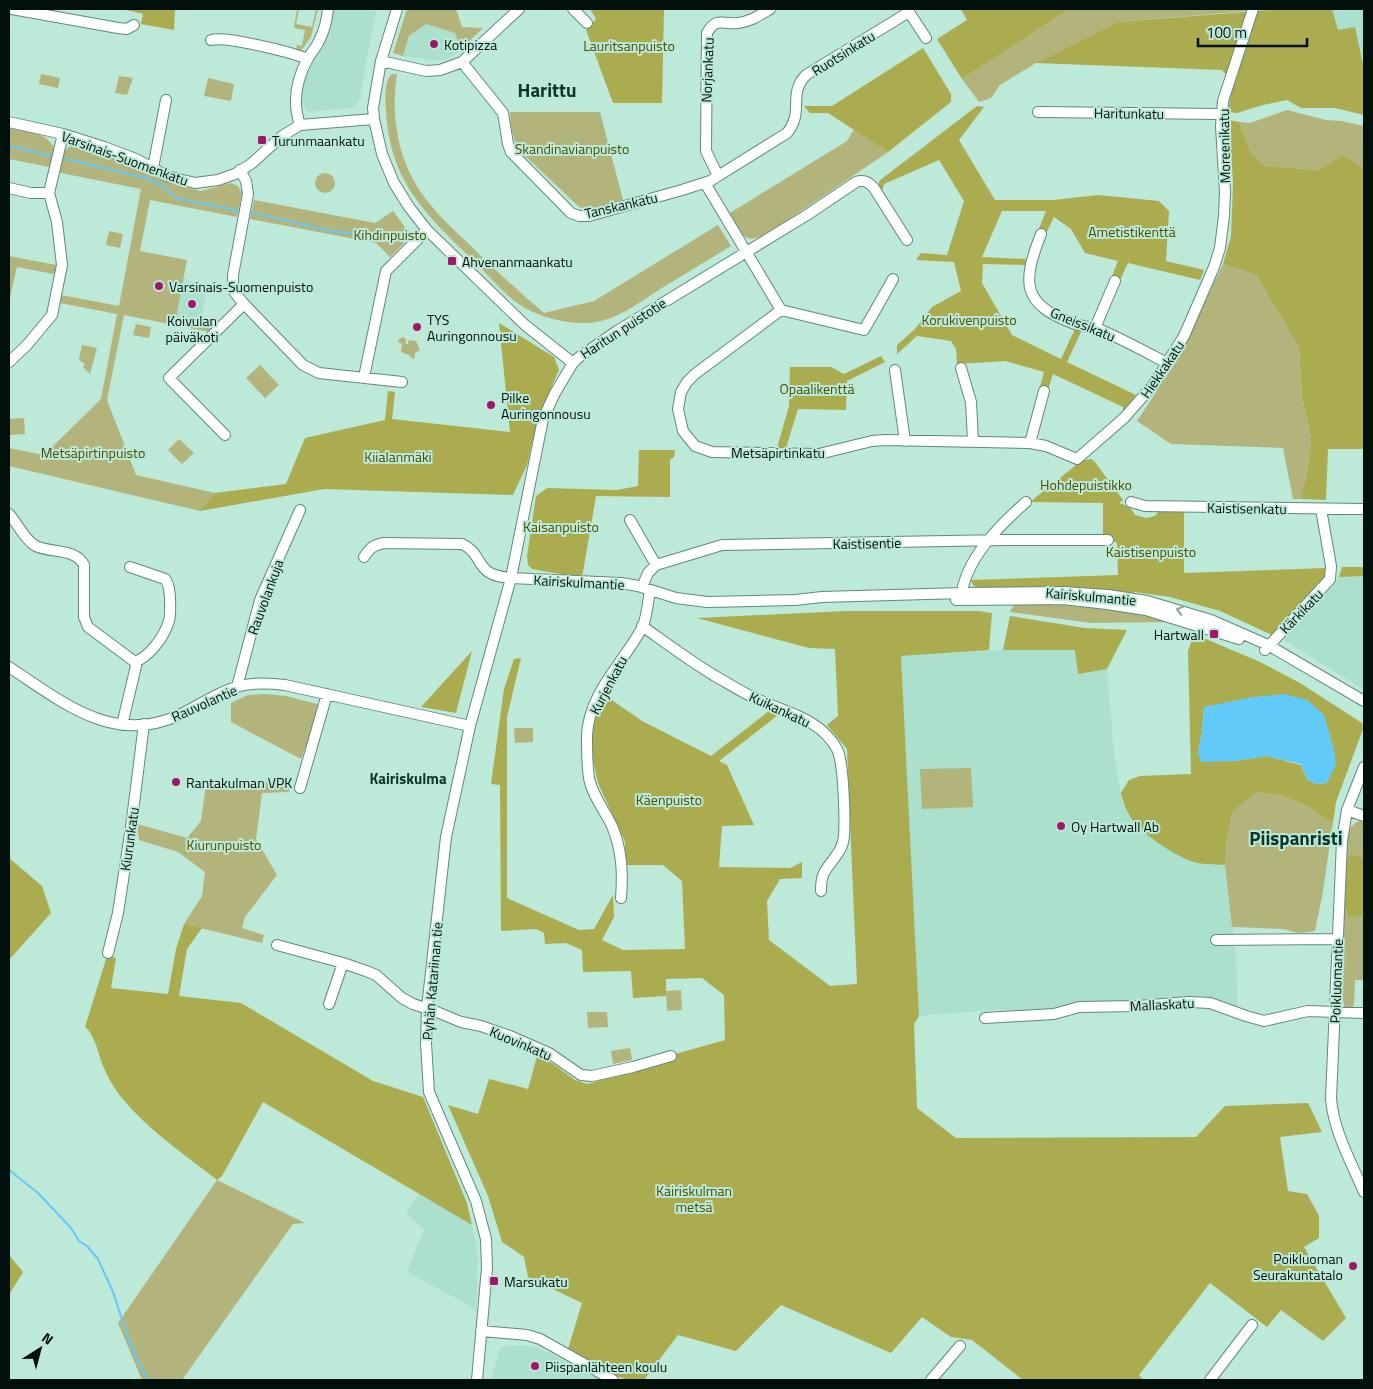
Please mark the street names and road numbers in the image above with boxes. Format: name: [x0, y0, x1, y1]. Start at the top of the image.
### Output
street label: Ruotsinkatu: [807, 25, 879, 81]
street label: Norjankatu: [695, 37, 719, 103]
street label: Haritunkatu: [1094, 102, 1164, 124]
street label: Moreenikatu: [1213, 109, 1235, 183]
street label: Varsinais-Suomenkatu: [59, 125, 191, 191]
street label: Tanskankatu: [582, 186, 660, 224]
street label: Haritun puistotie: [576, 292, 670, 364]
street label: Gneissikatu: [1047, 301, 1119, 347]
street label: Hiekkakatu: [1135, 336, 1189, 402]
street label: Metsäpirtinkatu: [731, 442, 825, 463]
street label: Kaistisenkatu: [1207, 497, 1287, 519]
street label: Kaistisentie: [832, 532, 902, 554]
street label: Rauvolankuja: [242, 556, 288, 638]
street label: Kairiskulmantie: [533, 569, 625, 595]
street label: Kairiskulmantie: [1045, 582, 1137, 610]
street label: Kärkikatu: [1274, 584, 1328, 638]
street label: Kurjenkatu: [584, 652, 632, 718]
street label: Rauvolantie: [168, 679, 240, 727]
street label: Kuikankatu: [746, 686, 814, 732]
street label: Kiurunkatu: [114, 806, 144, 872]
street label: Pyhän Katariinan tie: [416, 921, 448, 1041]
street label: Poikluomantie: [1324, 938, 1348, 1024]
street label: Mallaskatu: [1129, 992, 1195, 1016]
street label: Kuovinkatu: [487, 1020, 555, 1066]

